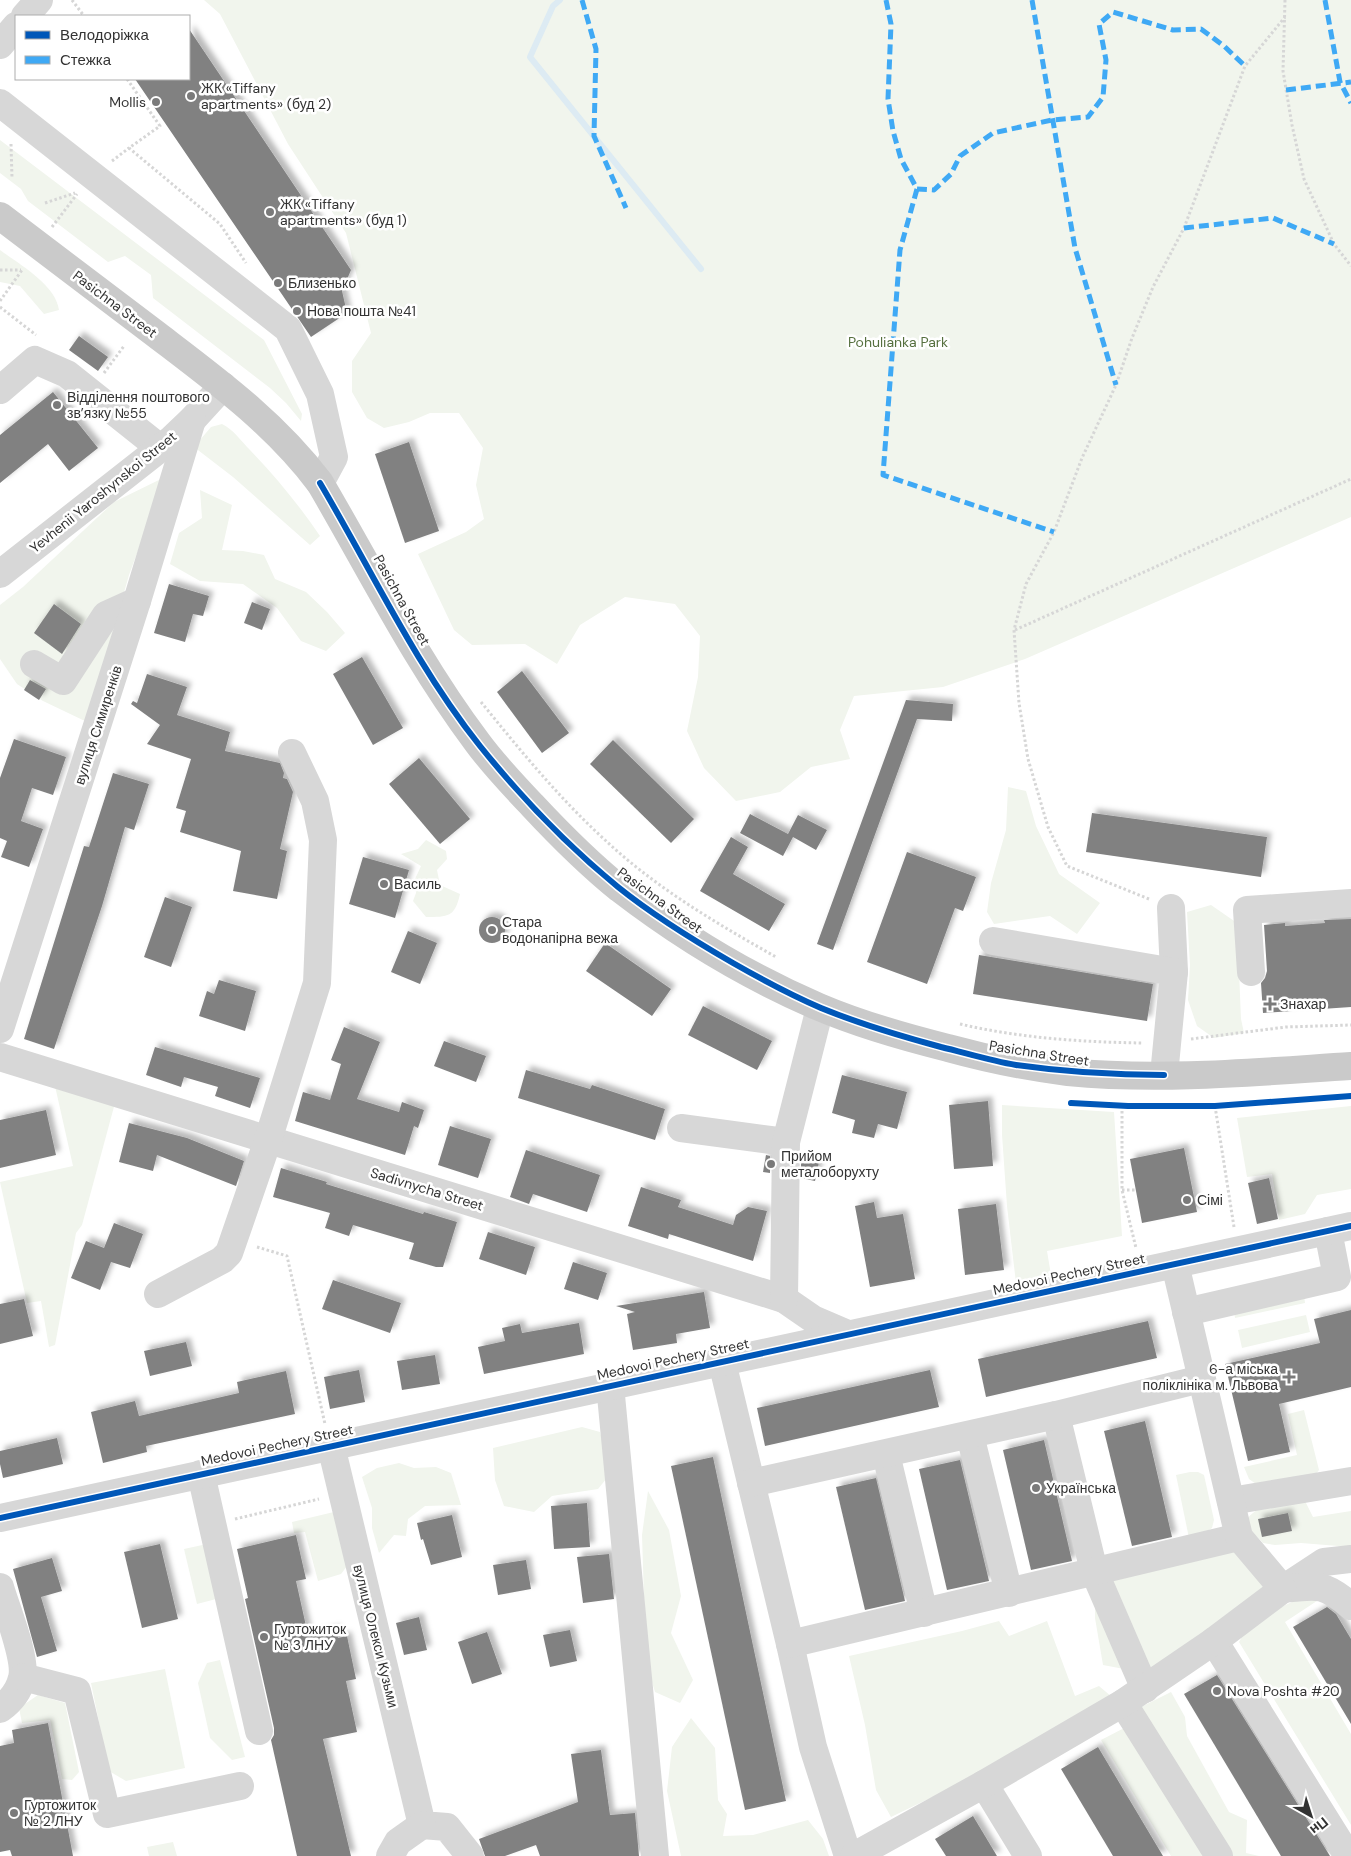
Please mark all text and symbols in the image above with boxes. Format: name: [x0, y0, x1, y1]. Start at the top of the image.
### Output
legend: [15, 15, 190, 80]
text: Велодоріжка: [60, 25, 149, 45]
text: Стежка: [60, 50, 112, 70]
place label: ЖК «Tiffany apartments» (буд 2): [201, 79, 331, 113]
marker: ЖК «Tiffany apartments» (буд 2): [185, 90, 197, 102]
place label: Mollis: [109, 93, 146, 111]
marker: Mollis: [150, 96, 162, 108]
place label: ЖК «Tiffany apartments» (буд 1): [280, 195, 407, 229]
marker: ЖК «Tiffany apartments» (буд 1): [264, 206, 276, 218]
street label: Pasichna Street: [69, 266, 161, 342]
place label: Близенько: [288, 274, 356, 292]
marker: Близенько: [272, 277, 284, 289]
place label: Нова пошта №41: [307, 302, 416, 320]
marker: Нова пошта №41: [291, 305, 303, 317]
park label: Pohulianka Park: [848, 333, 948, 351]
place label: Відділення поштового зв’язку №55: [67, 388, 210, 422]
marker: Відділення поштового зв’язку №55: [51, 399, 63, 411]
street label: Yevhenii Yaroshynskoi Street: [26, 427, 180, 557]
street label: Pasichna Street: [370, 552, 434, 648]
street label: вулиця Симиренків: [70, 663, 126, 787]
street label: Pasichna Street: [614, 863, 706, 937]
place label: Василь: [394, 875, 441, 893]
marker: Василь: [378, 878, 390, 890]
place label: Стара водонапірна вежа: [502, 913, 618, 947]
marker: Стара водонапірна вежа: [486, 924, 498, 936]
place label: Знахар: [1280, 995, 1327, 1013]
marker: Знахар: [1264, 998, 1276, 1010]
street label: Pasichna Street: [988, 1036, 1090, 1070]
place label: Прийом металоборухту: [781, 1147, 879, 1181]
marker: Прийом металоборухту: [765, 1158, 777, 1170]
street label: Sadivnycha Street: [368, 1163, 486, 1215]
place label: Сімі: [1197, 1191, 1223, 1209]
marker: Сімі: [1181, 1194, 1193, 1206]
street label: Medovoi Pechery Street: [991, 1249, 1147, 1299]
street label: Medovoi Pechery Street: [595, 1334, 751, 1384]
place label: 6-а міська поліклініка м. Львова: [1143, 1360, 1278, 1394]
marker: 6-а міська поліклініка м. Львова: [1282, 1370, 1296, 1384]
street label: Medovoi Pechery Street: [199, 1420, 355, 1470]
place label: Українська: [1046, 1479, 1116, 1497]
marker: Українська: [1030, 1482, 1042, 1494]
street label: вулиця Олекси Кузьми: [349, 1563, 403, 1709]
place label: Гуртожиток № 3 ЛНУ: [274, 1620, 347, 1654]
marker: Гуртожиток № 3 ЛНУ: [258, 1631, 270, 1643]
place label: Nova Poshta #20: [1227, 1682, 1340, 1700]
marker: Nova Poshta #20: [1211, 1685, 1223, 1697]
north arrow: [1286, 1791, 1336, 1841]
place label: Гуртожиток № 2 ЛНУ: [24, 1796, 97, 1830]
marker: Гуртожиток № 2 ЛНУ: [8, 1807, 20, 1819]
text: Пн: [1306, 1813, 1332, 1839]

